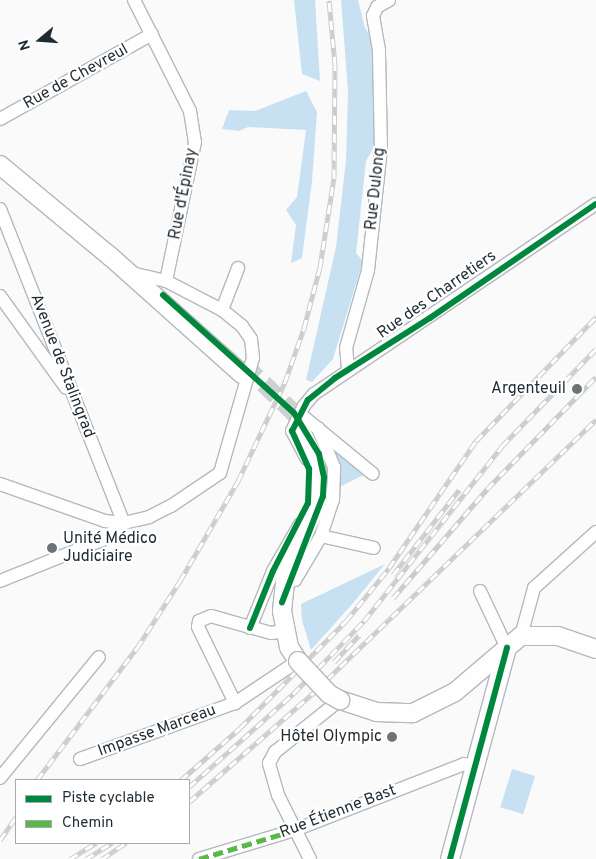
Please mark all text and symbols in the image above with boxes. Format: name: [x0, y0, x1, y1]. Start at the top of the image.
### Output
north arrow: [15, 15, 65, 65]
text: N: [16, 37, 35, 52]
street label: Rue de Chevreul: [20, 40, 132, 114]
street label: Rue d'Épinay: [166, 147, 202, 241]
street label: Rue Dulong: [362, 147, 390, 231]
street label: Rue des Charretiers: [374, 247, 500, 343]
street label: Avenue de Stalingrad: [26, 291, 98, 441]
place label: Argenteuil: [491, 379, 566, 399]
marker: Argenteuil: [570, 382, 584, 396]
place label: Unité Médico Judiciaire: [63, 529, 157, 567]
marker: Unité Médico Judiciaire: [45, 541, 59, 555]
street label: Impasse Marceau: [95, 701, 219, 761]
place label: Hôtel Olympic: [280, 727, 382, 747]
marker: Hôtel Olympic: [386, 731, 398, 743]
legend: [15, 779, 190, 844]
street label: Rue Étienne Bast: [277, 781, 399, 843]
text: Piste cyclable: [62, 789, 155, 808]
text: Chemin: [62, 814, 114, 833]

